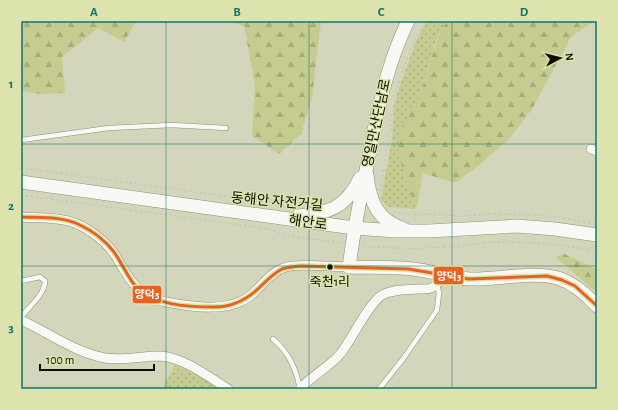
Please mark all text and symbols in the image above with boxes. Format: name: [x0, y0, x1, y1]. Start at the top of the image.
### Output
text: A: [90, 6, 98, 19]
text: B: [233, 6, 241, 19]
text: C: [378, 6, 385, 19]
text: D: [520, 6, 529, 19]
north arrow: [540, 38, 580, 78]
text: N: [564, 52, 575, 61]
street label: 영일만산단남로: [360, 77, 393, 169]
text: 1: [9, 78, 13, 91]
street label: 동해안 자전거길: [230, 190, 324, 213]
text: 2: [8, 200, 14, 213]
street label: 해안로: [288, 212, 328, 233]
marker: 죽천1리: [325, 262, 335, 272]
line badge: 양덕3: [433, 266, 464, 285]
text: 양덕3: [437, 271, 462, 282]
place label: 죽천1리: [310, 274, 350, 289]
line badge: 양덕3: [132, 285, 162, 304]
text: 양덕3: [135, 289, 160, 300]
text: 3: [8, 322, 14, 335]
scale bar: [40, 346, 154, 372]
text: 100 m: [46, 354, 74, 366]

